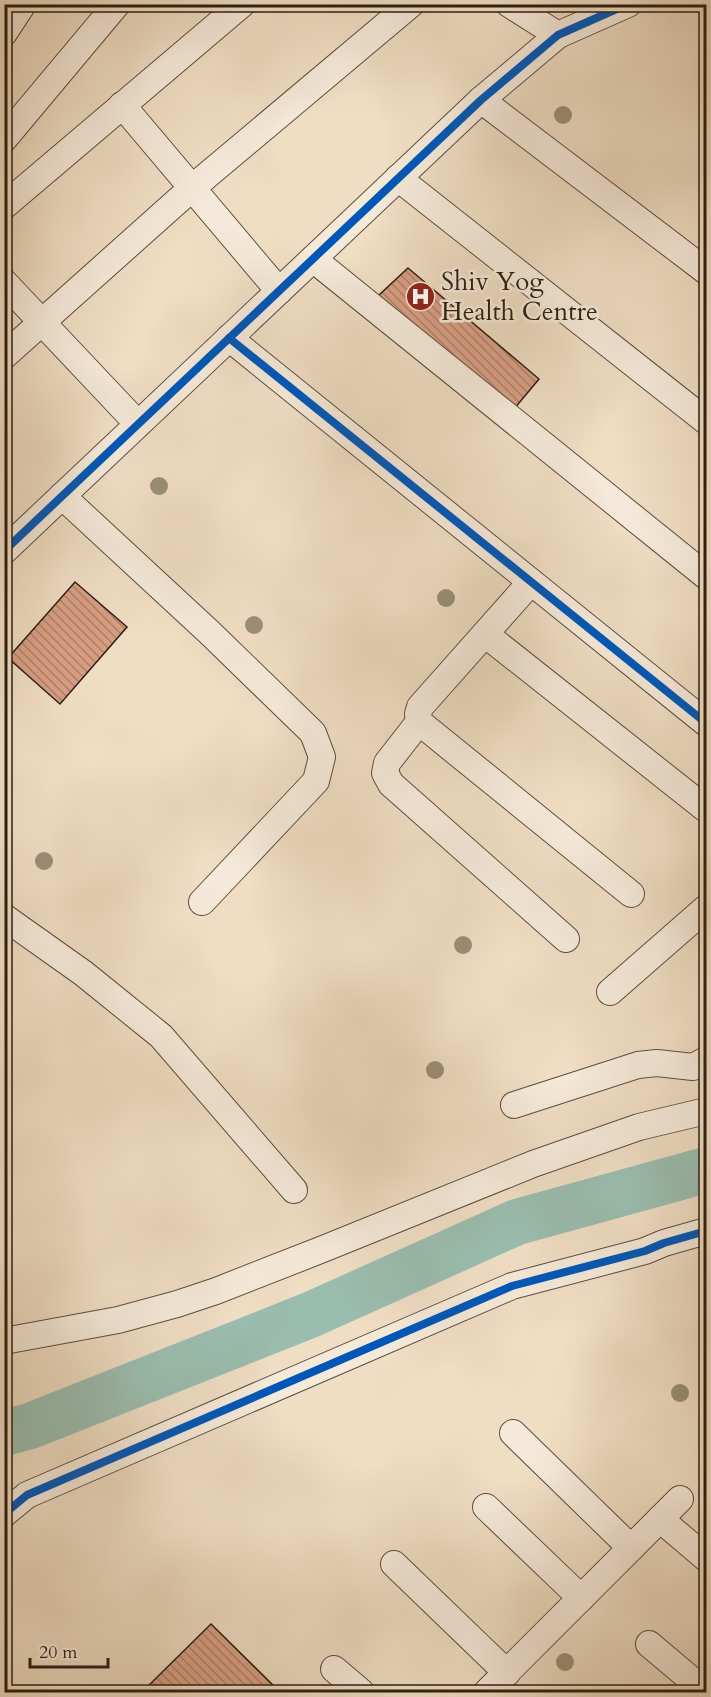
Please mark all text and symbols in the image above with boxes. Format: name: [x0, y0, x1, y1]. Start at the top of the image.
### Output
place label: Shiv Yog Health Centre: [441, 264, 598, 329]
hospital icon: Shiv Yog Health Centre: [404, 280, 436, 312]
scale bar: [30, 1631, 108, 1669]
text: 20 m: [39, 1640, 78, 1665]

